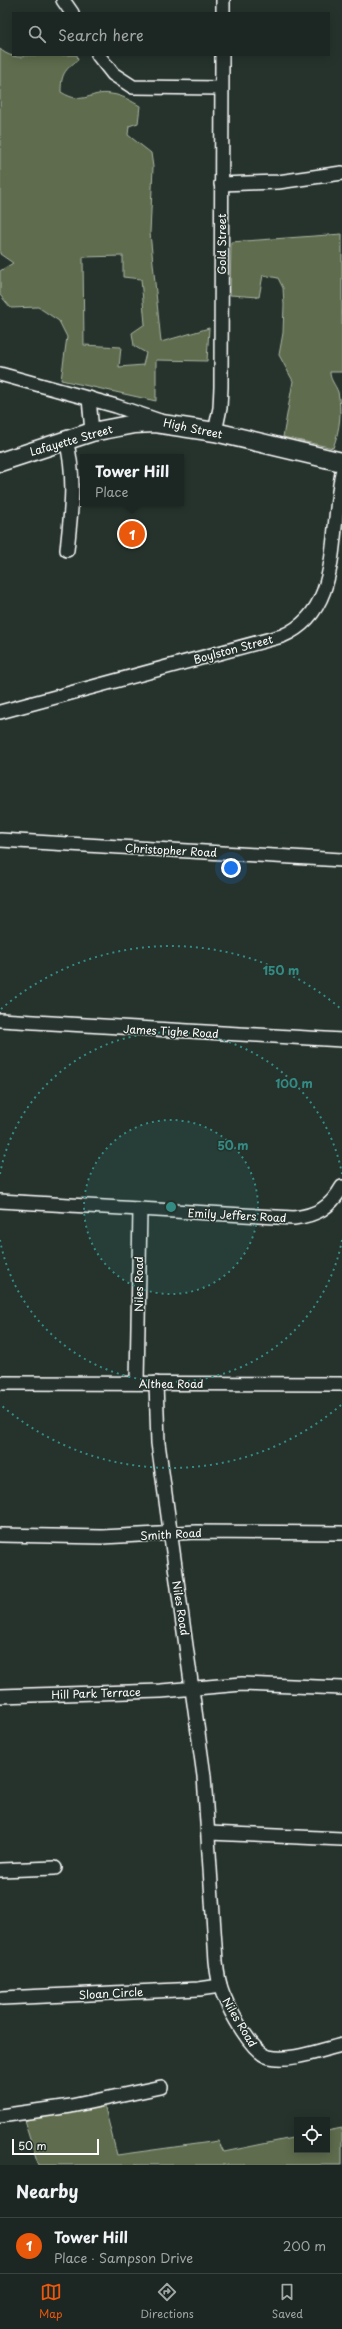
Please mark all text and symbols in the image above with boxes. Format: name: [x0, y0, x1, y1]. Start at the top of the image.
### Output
search box: [12, 12, 330, 56]
icon: search: [26, 23, 48, 45]
text: Search here: [58, 23, 144, 46]
street label: Gold Street: [213, 213, 230, 274]
street label: High Street: [162, 413, 225, 443]
street label: Lafayette Street: [28, 420, 115, 460]
popup: [80, 454, 184, 506]
text: Tower Hill: [95, 459, 169, 482]
text: Place: [95, 482, 128, 501]
pin: 1: [119, 519, 145, 549]
street label: Boylston Street: [191, 630, 275, 668]
street label: Christopher Road: [125, 839, 218, 861]
your location: [221, 858, 241, 878]
text: 150 m: [263, 961, 299, 979]
street label: James Tighe Road: [123, 1020, 219, 1042]
text: 100 m: [275, 1074, 313, 1092]
text: 50 m: [217, 1136, 249, 1154]
centre of rings: [164, 1200, 178, 1214]
street label: Emily Jeffers Road: [187, 1204, 287, 1226]
street label: Niles Road: [130, 1256, 147, 1312]
street label: Althea Road: [139, 1375, 203, 1392]
street label: Smith Road: [140, 1524, 202, 1544]
street label: Niles Road: [168, 1579, 194, 1637]
street label: Hill Park Terrace: [51, 1683, 141, 1703]
street label: Sloan Circle: [78, 1983, 144, 2003]
street label: Niles Road: [218, 1994, 262, 2050]
map controls: [294, 2117, 330, 2153]
button: locate: [294, 2117, 330, 2153]
scale bar: [12, 2137, 99, 2156]
text: 50 m: [18, 2137, 47, 2154]
text: Nearby: [16, 2178, 78, 2204]
text: Tower Hill: [54, 2225, 128, 2248]
text: 1: [26, 2236, 32, 2255]
text: 200 m: [283, 2236, 326, 2255]
text: Place · Sampson Drive: [54, 2248, 193, 2267]
tab: Map: [39, 2281, 62, 2322]
tab: Directions: [140, 2281, 194, 2322]
tab: Saved: [272, 2281, 303, 2322]

